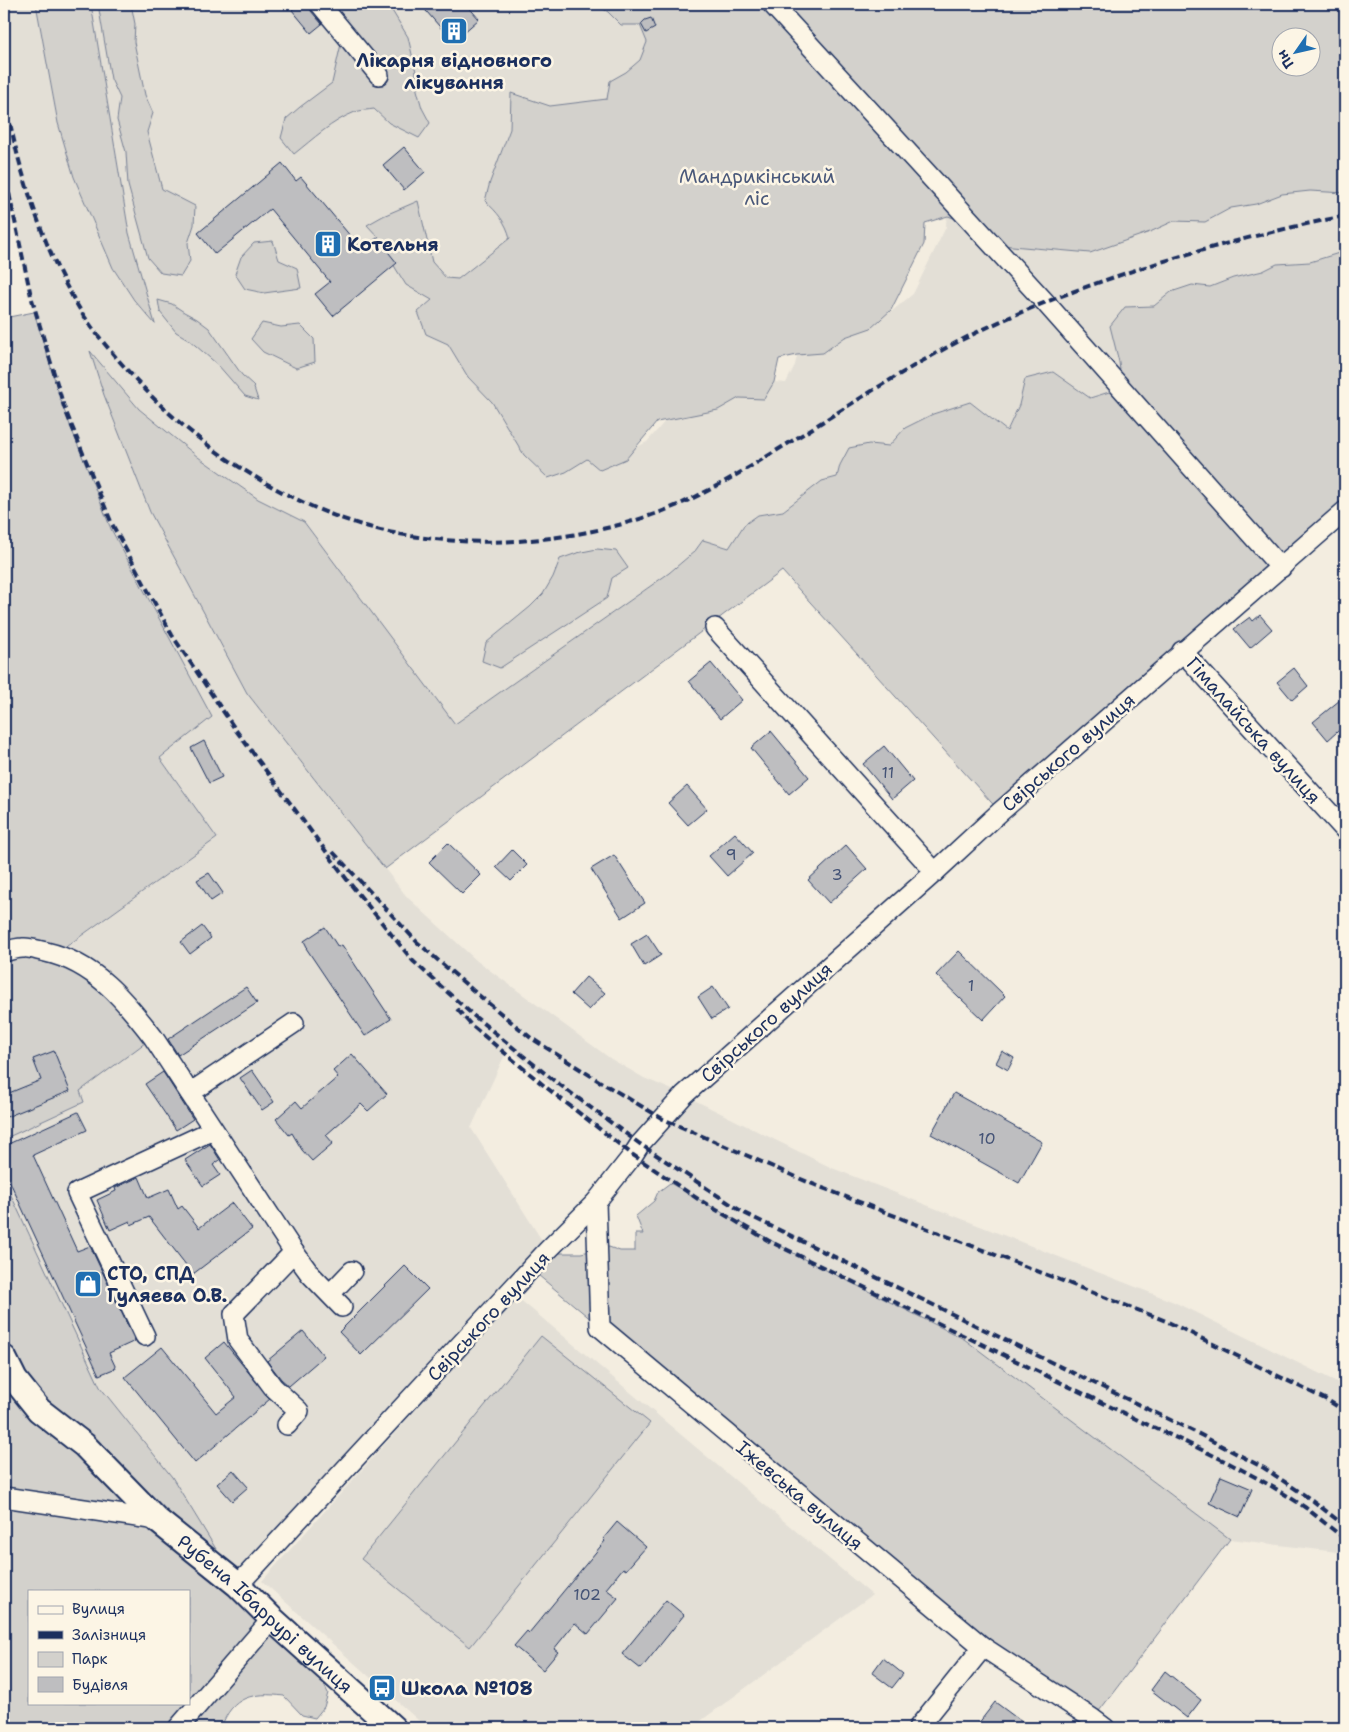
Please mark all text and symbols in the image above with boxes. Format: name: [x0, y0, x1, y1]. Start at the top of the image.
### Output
building icon: Лікарня відновного лікування: [439, 16, 469, 46]
north arrow: [1272, 28, 1322, 78]
text: Пн: [1273, 47, 1298, 72]
place label: Лікарня відновного лікування: [356, 48, 552, 95]
park label: Мандрикінський ліс: [679, 164, 835, 211]
building icon: Котельня: [313, 229, 343, 259]
place label: Котельня: [347, 232, 439, 257]
street label: Гімалайська вулиця: [1181, 652, 1326, 809]
street label: Свірського вулиця: [996, 688, 1140, 817]
house number: 11: [882, 762, 894, 783]
house number: 9: [725, 844, 737, 865]
house number: 3: [831, 864, 843, 885]
street label: Свірського вулиця: [695, 957, 838, 1088]
house number: 1: [968, 975, 974, 996]
house number: 10: [978, 1128, 996, 1149]
street label: Свірського вулиця: [422, 1246, 555, 1387]
place label: СТО, СПД Гуляева О.В.: [107, 1261, 227, 1308]
shop icon: СТО, СПД Гуляева О.В.: [73, 1269, 103, 1299]
street label: Іжевська вулиця: [731, 1435, 868, 1556]
street label: Рубена Ібаррурі вулиця: [172, 1529, 358, 1699]
house number: 102: [573, 1584, 601, 1605]
legend: [28, 1590, 190, 1704]
text: Вулиця: [72, 1599, 125, 1619]
text: Залізниця: [72, 1625, 146, 1645]
text: Парк: [72, 1649, 108, 1669]
bus stop icon: Школа №108: [367, 1673, 397, 1703]
text: Будівля: [72, 1675, 128, 1695]
place label: Школа №108: [401, 1676, 533, 1701]

